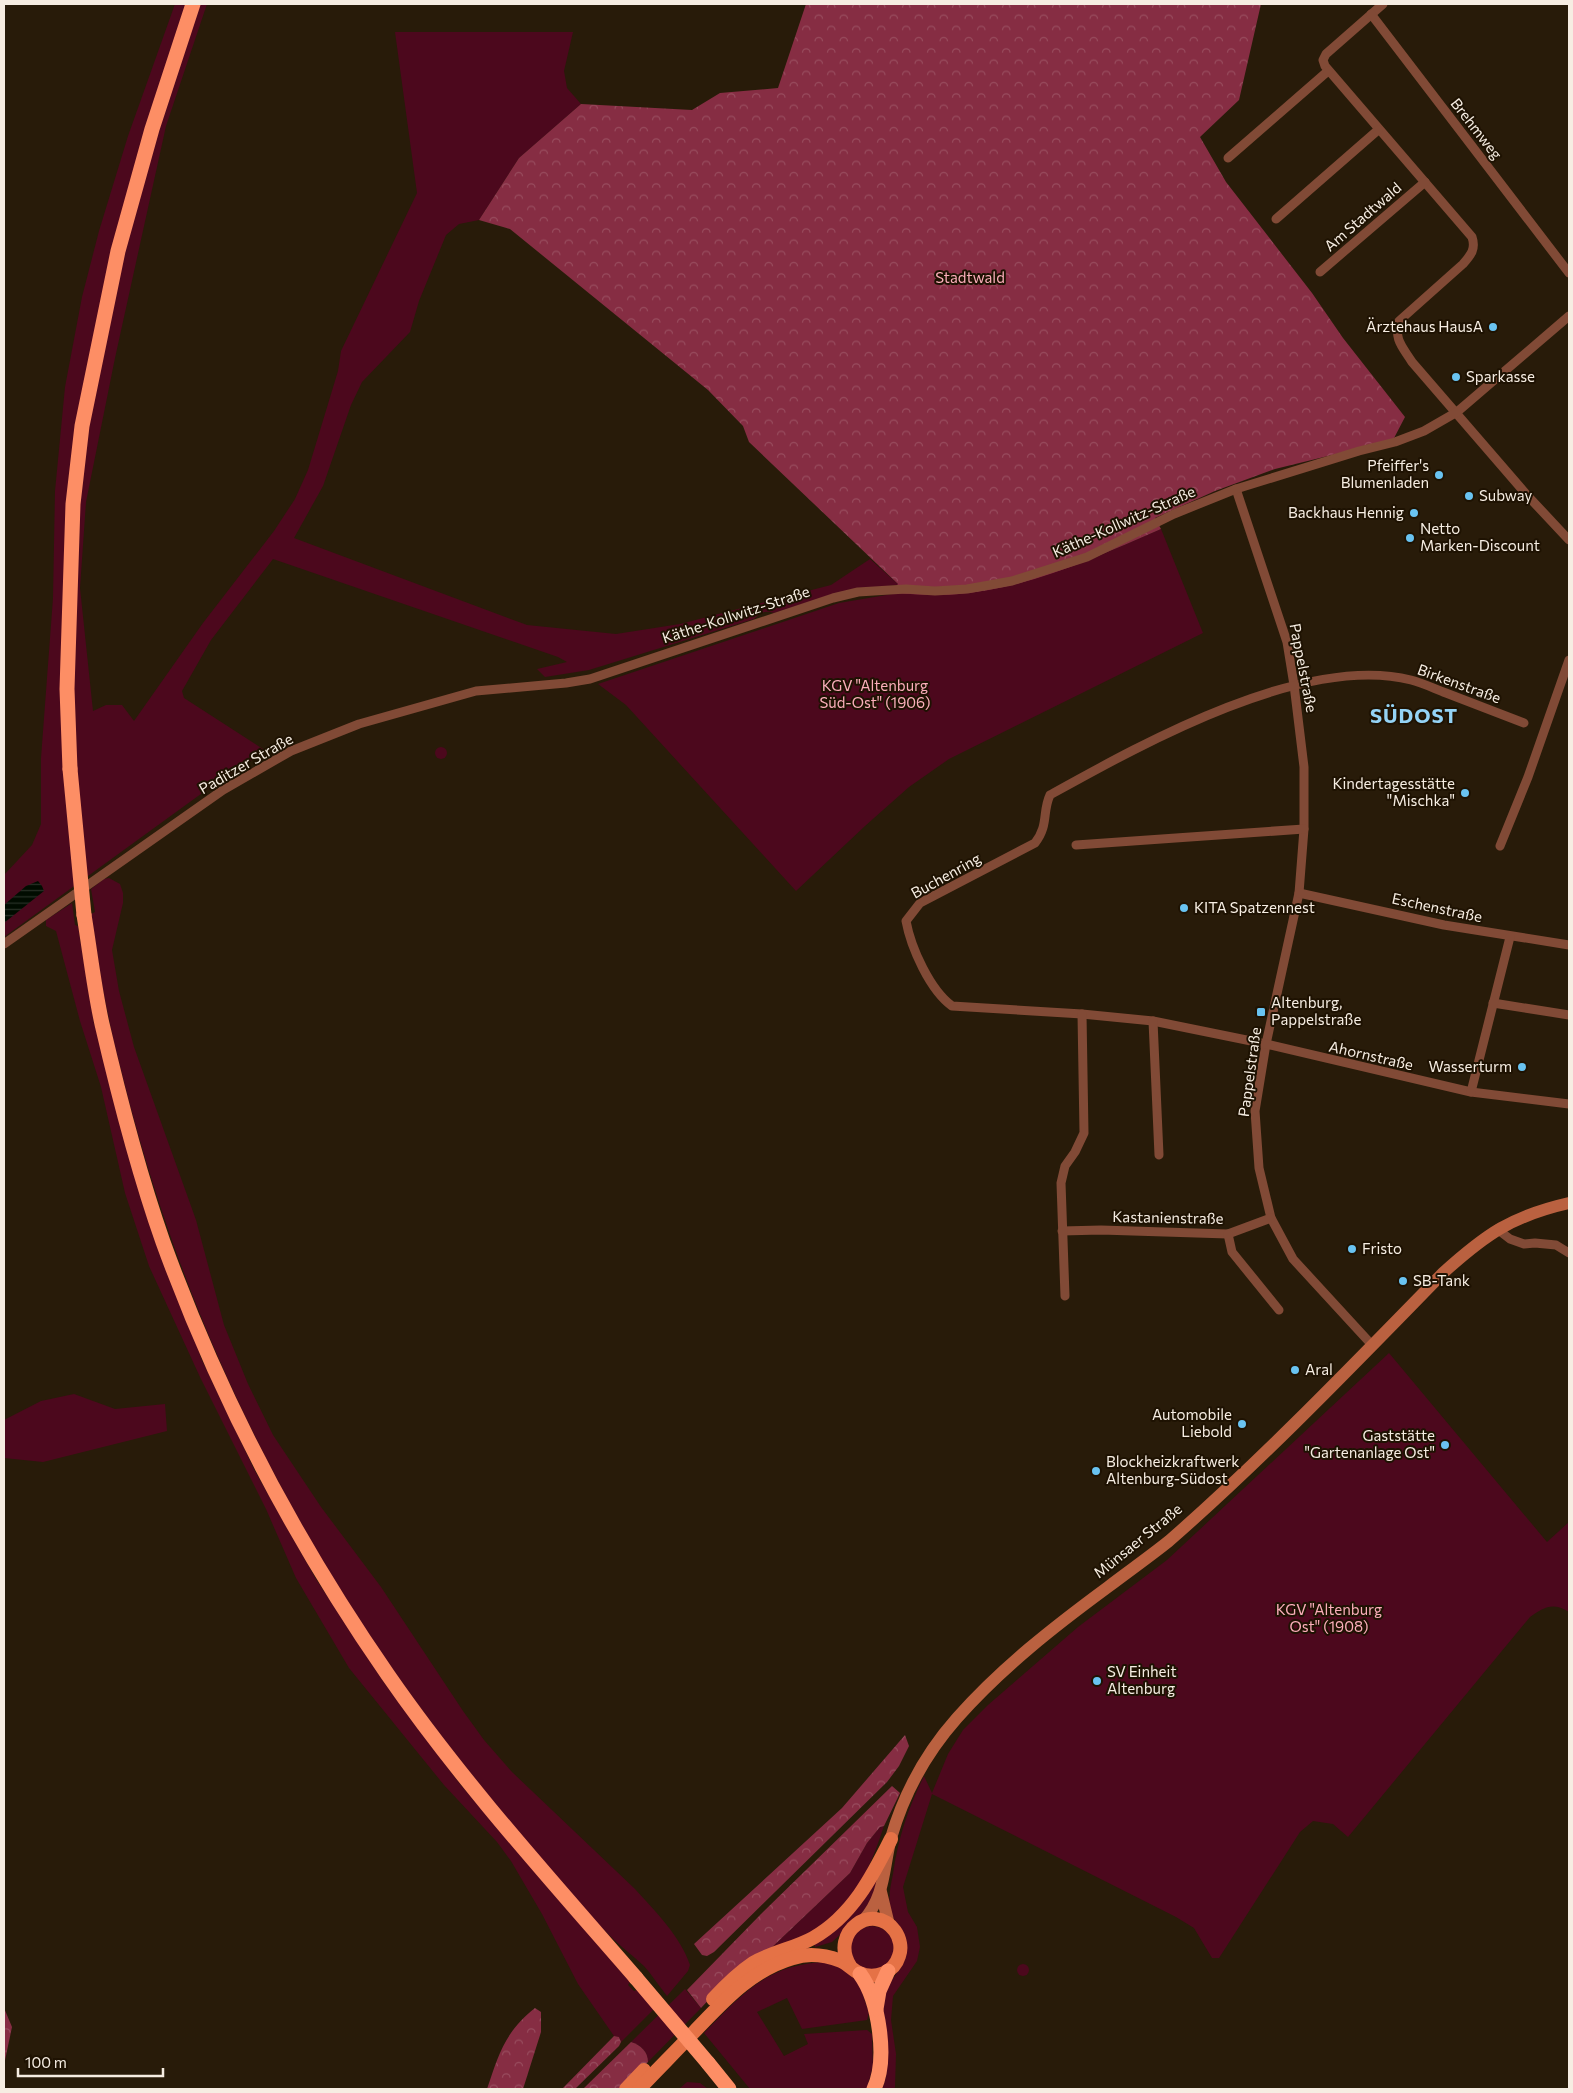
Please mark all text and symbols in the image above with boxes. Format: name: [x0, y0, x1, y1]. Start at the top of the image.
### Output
street label: Brehmweg: [1447, 94, 1506, 163]
street label: Am Stadtwald: [1320, 178, 1404, 255]
park label: Stadtwald: [935, 268, 1005, 286]
place label: Ärztehaus HausA: [1366, 317, 1483, 335]
marker: Ärztehaus HausA: [1487, 321, 1499, 333]
place label: Sparkasse: [1466, 367, 1535, 385]
marker: Sparkasse: [1450, 371, 1462, 383]
place label: Pfeiffer's Blumenladen: [1341, 456, 1429, 491]
marker: Pfeiffer's Blumenladen: [1433, 469, 1445, 481]
street label: Käthe-Kollwitz-Straße: [1049, 481, 1198, 561]
place label: Subway: [1479, 486, 1532, 504]
marker: Subway: [1463, 490, 1475, 502]
place label: Backhaus Hennig: [1288, 503, 1404, 521]
marker: Backhaus Hennig: [1408, 507, 1420, 519]
place label: Netto Marken-Discount: [1420, 519, 1540, 554]
marker: Netto Marken-Discount: [1404, 532, 1416, 544]
street label: Käthe-Kollwitz-Straße: [660, 582, 812, 646]
street label: Pappelstraße: [1287, 622, 1321, 714]
street label: Birkenstraße: [1415, 660, 1504, 707]
park label: KGV "Altenburg Süd-Ost" (1906): [819, 676, 931, 711]
district label: SÜDOST: [1370, 703, 1458, 727]
street label: Paditzer Straße: [195, 729, 296, 797]
place label: Kindertagesstätte "Mischka": [1332, 774, 1455, 809]
marker: Kindertagesstätte "Mischka": [1459, 787, 1471, 799]
street label: Buchenring: [907, 849, 984, 902]
street label: Eschenstraße: [1390, 889, 1484, 925]
place label: KITA Spatzennest: [1194, 898, 1315, 916]
marker: KITA Spatzennest: [1178, 902, 1190, 914]
place label: Altenburg, Pappelstraße: [1271, 993, 1361, 1028]
marker: Altenburg, Pappelstraße: [1255, 1006, 1267, 1018]
street label: Pappelstraße: [1234, 1026, 1264, 1118]
street label: Ahornstraße: [1327, 1037, 1415, 1074]
place label: Wasserturm: [1429, 1057, 1512, 1075]
marker: Wasserturm: [1516, 1061, 1528, 1073]
street label: Kastanienstraße: [1112, 1207, 1224, 1227]
place label: Fristo: [1362, 1239, 1402, 1257]
marker: Fristo: [1346, 1243, 1358, 1255]
place label: SB-Tank: [1413, 1271, 1470, 1289]
marker: SB-Tank: [1397, 1275, 1409, 1287]
place label: Aral: [1305, 1360, 1333, 1378]
marker: Aral: [1289, 1364, 1301, 1376]
place label: Automobile Liebold: [1152, 1405, 1232, 1440]
marker: Automobile Liebold: [1236, 1418, 1248, 1430]
place label: Gaststätte "Gartenanlage Ost": [1304, 1426, 1435, 1461]
marker: Gaststätte "Gartenanlage Ost": [1439, 1439, 1451, 1451]
place label: Blockheizkraftwerk Altenburg-Südost: [1106, 1452, 1240, 1487]
marker: Blockheizkraftwerk Altenburg-Südost: [1090, 1465, 1102, 1477]
street label: Münsaer Straße: [1090, 1499, 1185, 1581]
park label: KGV "Altenburg Ost" (1908): [1276, 1600, 1382, 1635]
place label: SV Einheit Altenburg: [1107, 1662, 1177, 1697]
marker: SV Einheit Altenburg: [1091, 1675, 1103, 1687]
scale bar: [18, 2046, 162, 2078]
text: 100 m: [25, 2053, 67, 2071]

